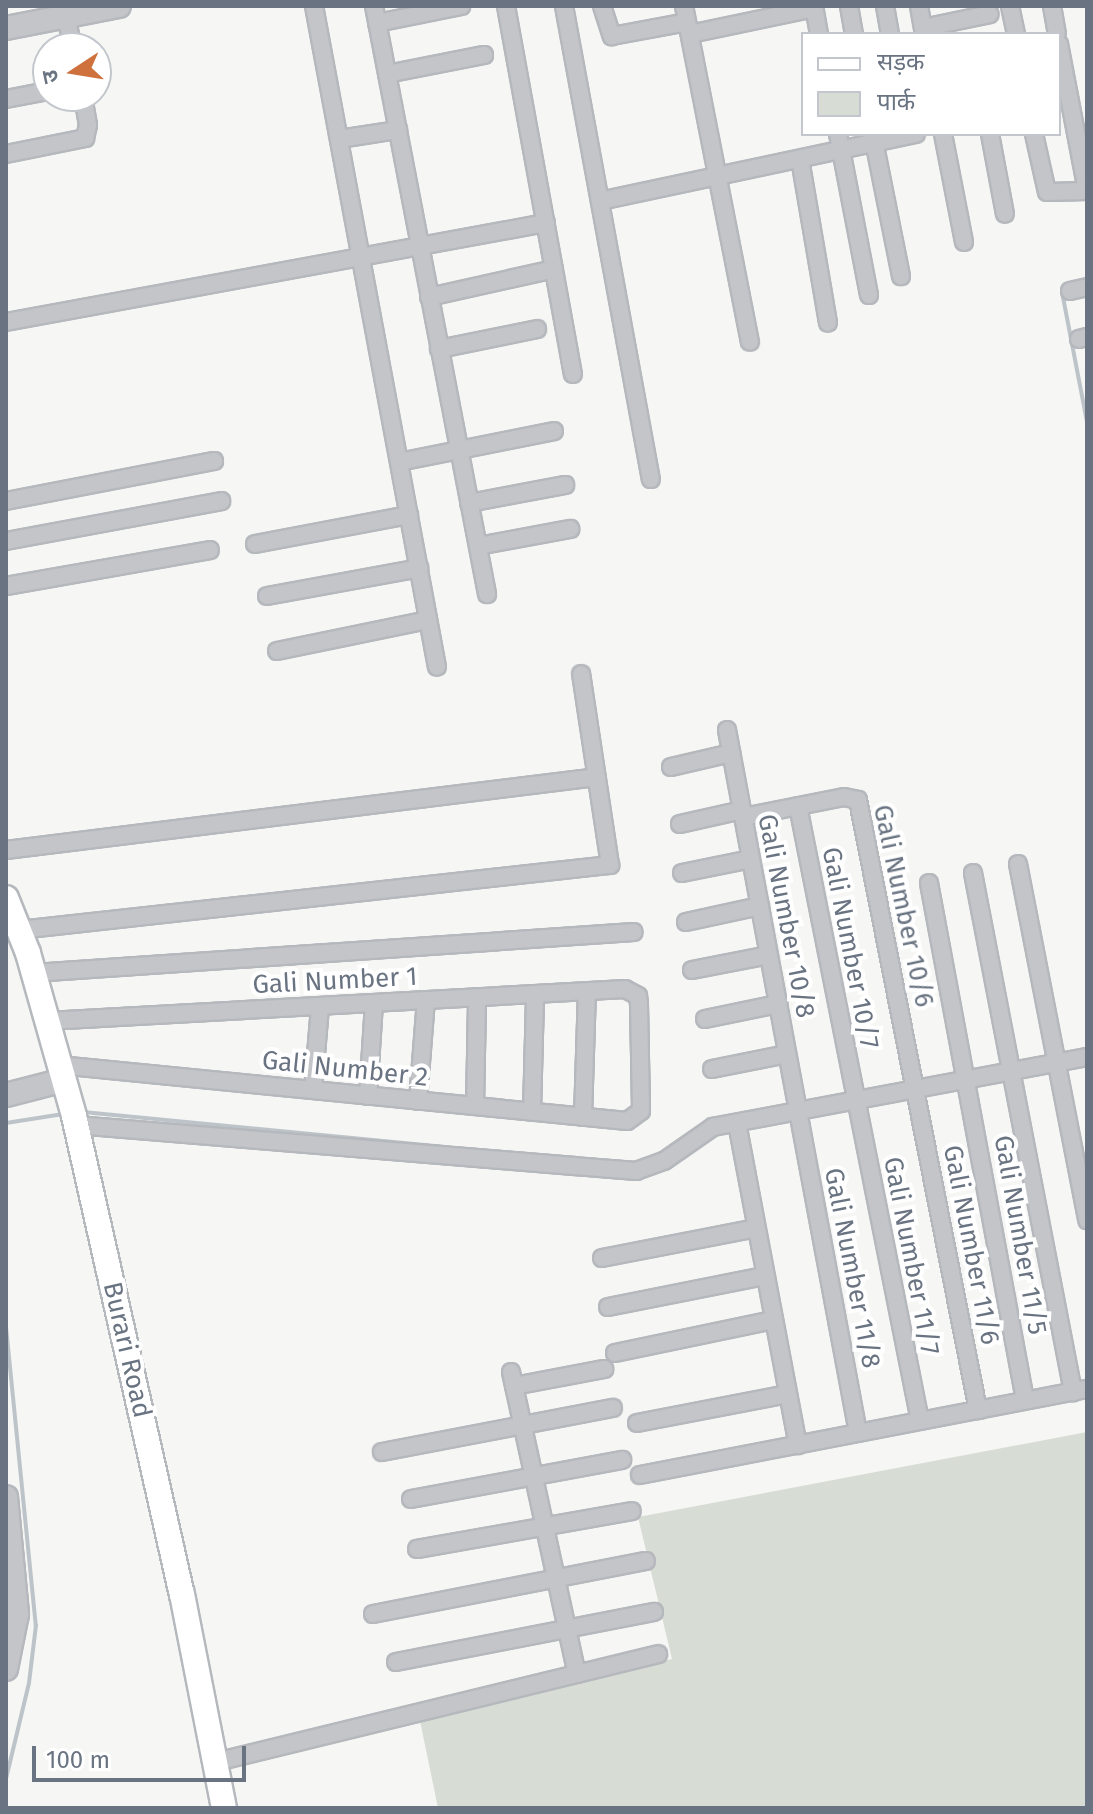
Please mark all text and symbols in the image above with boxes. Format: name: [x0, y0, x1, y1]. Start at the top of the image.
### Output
north arrow: [32, 32, 112, 112]
legend: [801, 32, 1061, 136]
text: सड़क: [877, 48, 925, 76]
text: उ: [35, 68, 65, 86]
text: पार्क: [877, 88, 915, 116]
street label: Gali Number 10/6: [866, 802, 940, 1010]
street label: Gali Number 10/8: [751, 812, 821, 1020]
street label: Gali Number 10/7: [815, 845, 885, 1051]
street label: Gali Number 1: [252, 961, 418, 1001]
street label: Gali Number 2: [260, 1045, 430, 1093]
street label: Gali Number 11/5: [987, 1133, 1053, 1337]
street label: Gali Number 11/6: [936, 1143, 1006, 1347]
street label: Gali Number 11/7: [877, 1154, 945, 1358]
street label: Gali Number 11/8: [817, 1165, 887, 1371]
street label: Burari Road: [96, 1279, 158, 1421]
scale bar: [36, 1730, 250, 1780]
text: 100 m: [46, 1746, 110, 1774]

